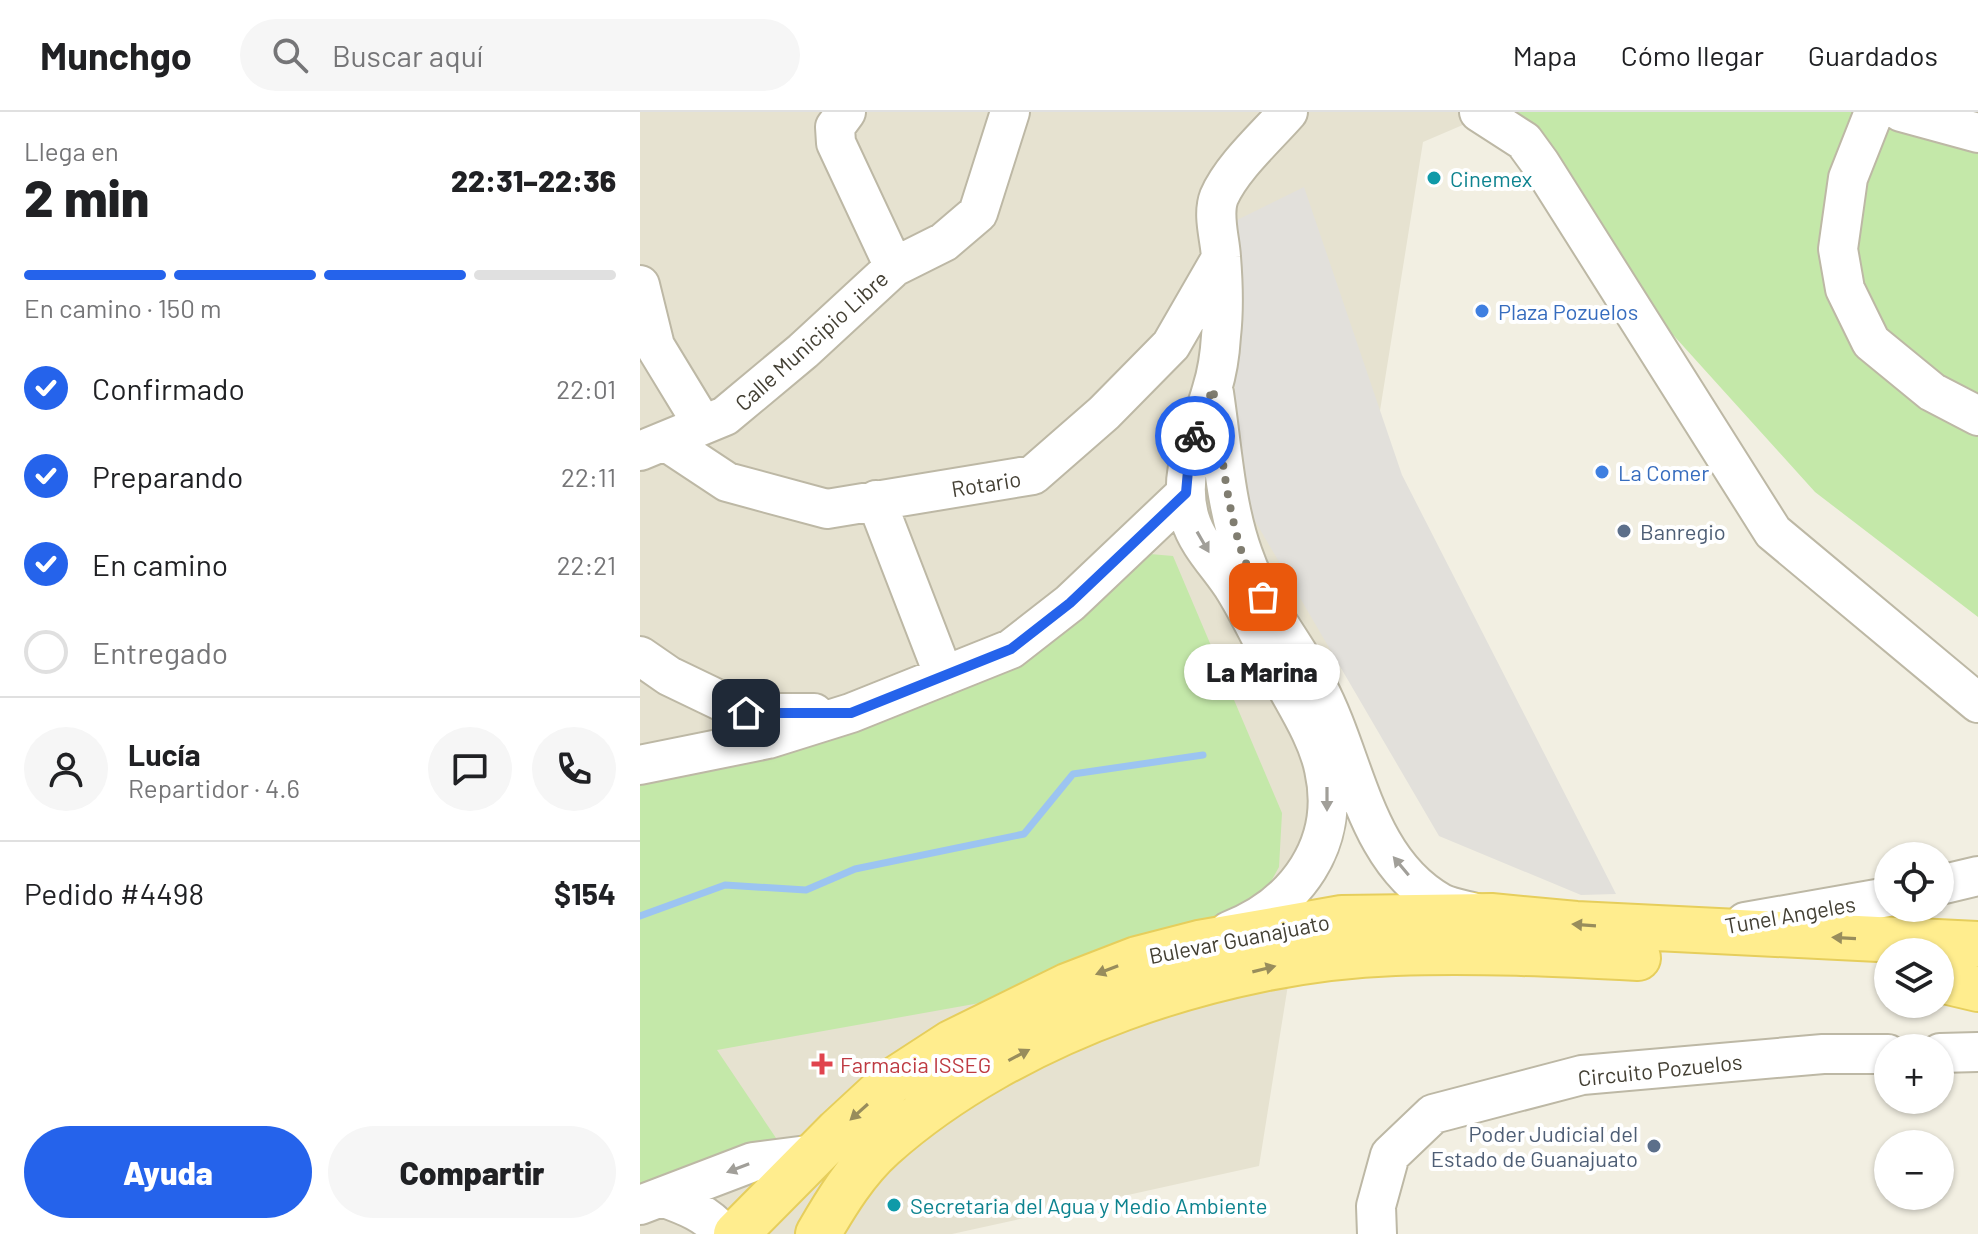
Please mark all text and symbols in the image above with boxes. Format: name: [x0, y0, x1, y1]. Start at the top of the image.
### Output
search box: [240, 19, 800, 91]
text: Munchgo: [40, 32, 192, 78]
icon: search: [268, 33, 312, 77]
text: Buscar aquí: [332, 37, 483, 73]
text: Mapa: [1513, 38, 1577, 72]
text: Cómo llegar: [1621, 38, 1764, 72]
text: Guardados: [1808, 38, 1938, 72]
text: Llega en: [24, 135, 119, 166]
text: 22:31–22:36: [451, 162, 616, 198]
text: 2 min: [24, 165, 149, 227]
place label: Cinemex: [1450, 165, 1532, 191]
marker: Cinemex: [1425, 169, 1443, 187]
street label: Calle Municipio Libre: [729, 265, 893, 415]
text: En camino · 150 m: [24, 292, 222, 323]
place label: Plaza Pozuelos: [1498, 298, 1638, 324]
marker: Plaza Pozuelos: [1473, 302, 1491, 320]
icon: check: [24, 366, 68, 410]
text: Confirmado: [92, 370, 245, 406]
text: 22:01: [556, 373, 616, 404]
courier: [1155, 396, 1235, 476]
icon: bike: [1173, 414, 1217, 458]
icon: check: [24, 454, 68, 498]
text: Preparando: [92, 458, 243, 494]
place label: La Comer: [1618, 459, 1709, 485]
text: 22:11: [561, 461, 616, 492]
marker: La Comer: [1593, 463, 1611, 481]
street label: Rotario: [949, 465, 1023, 501]
place label: Banregio: [1640, 518, 1726, 544]
marker: Banregio: [1615, 522, 1633, 540]
one-way arrow: [1196, 531, 1210, 554]
icon: check: [24, 542, 68, 586]
text: En camino: [92, 546, 228, 582]
text: 22:21: [557, 549, 616, 580]
pin: [1229, 563, 1297, 631]
icon: bag: [1241, 575, 1285, 619]
text: Entregado: [92, 634, 228, 670]
callout: La Marina: [1185, 645, 1341, 701]
text: La Marina: [1206, 656, 1318, 687]
pin: [712, 679, 780, 747]
icon: home: [724, 691, 768, 735]
button: person: [24, 727, 108, 811]
button: chat: [428, 727, 512, 811]
button: phone: [532, 727, 616, 811]
text: Lucía: [128, 736, 201, 772]
text: Repartidor · 4.6: [128, 772, 300, 803]
one-way arrow: [1321, 787, 1333, 812]
map controls: [1874, 842, 1954, 1210]
button: locate: [1874, 842, 1954, 922]
one-way arrow: [1393, 857, 1410, 877]
text: Pedido #4498: [24, 875, 204, 911]
text: $154: [554, 875, 616, 911]
street label: Tunel Angeles: [1723, 890, 1857, 938]
street label: Bulevar Guanajuato: [1147, 908, 1331, 968]
one-way arrow: [1571, 918, 1596, 931]
one-way arrow: [1831, 931, 1856, 944]
button: layers: [1874, 938, 1954, 1018]
one-way arrow: [1251, 962, 1276, 975]
one-way arrow: [1095, 964, 1119, 977]
button: +: [1874, 1034, 1954, 1114]
street label: Circuito Pozuelos: [1576, 1047, 1744, 1091]
one-way arrow: [1008, 1048, 1030, 1062]
place label: Farmacia ISSEG: [840, 1051, 991, 1077]
marker: Farmacia ISSEG: [811, 1053, 833, 1075]
one-way arrow: [849, 1102, 868, 1120]
place label: Poder Judicial del Estado de Guanajuato: [1431, 1120, 1638, 1171]
button: Ayuda: [24, 1126, 312, 1218]
button: Compartir: [328, 1126, 616, 1218]
button: −: [1874, 1130, 1954, 1210]
marker: Poder Judicial del Estado de Guanajuato: [1645, 1137, 1663, 1155]
one-way arrow: [726, 1162, 750, 1175]
place label: Secretaria del Agua y Medio Ambiente: [910, 1192, 1267, 1218]
marker: Secretaria del Agua y Medio Ambiente: [885, 1196, 903, 1214]

